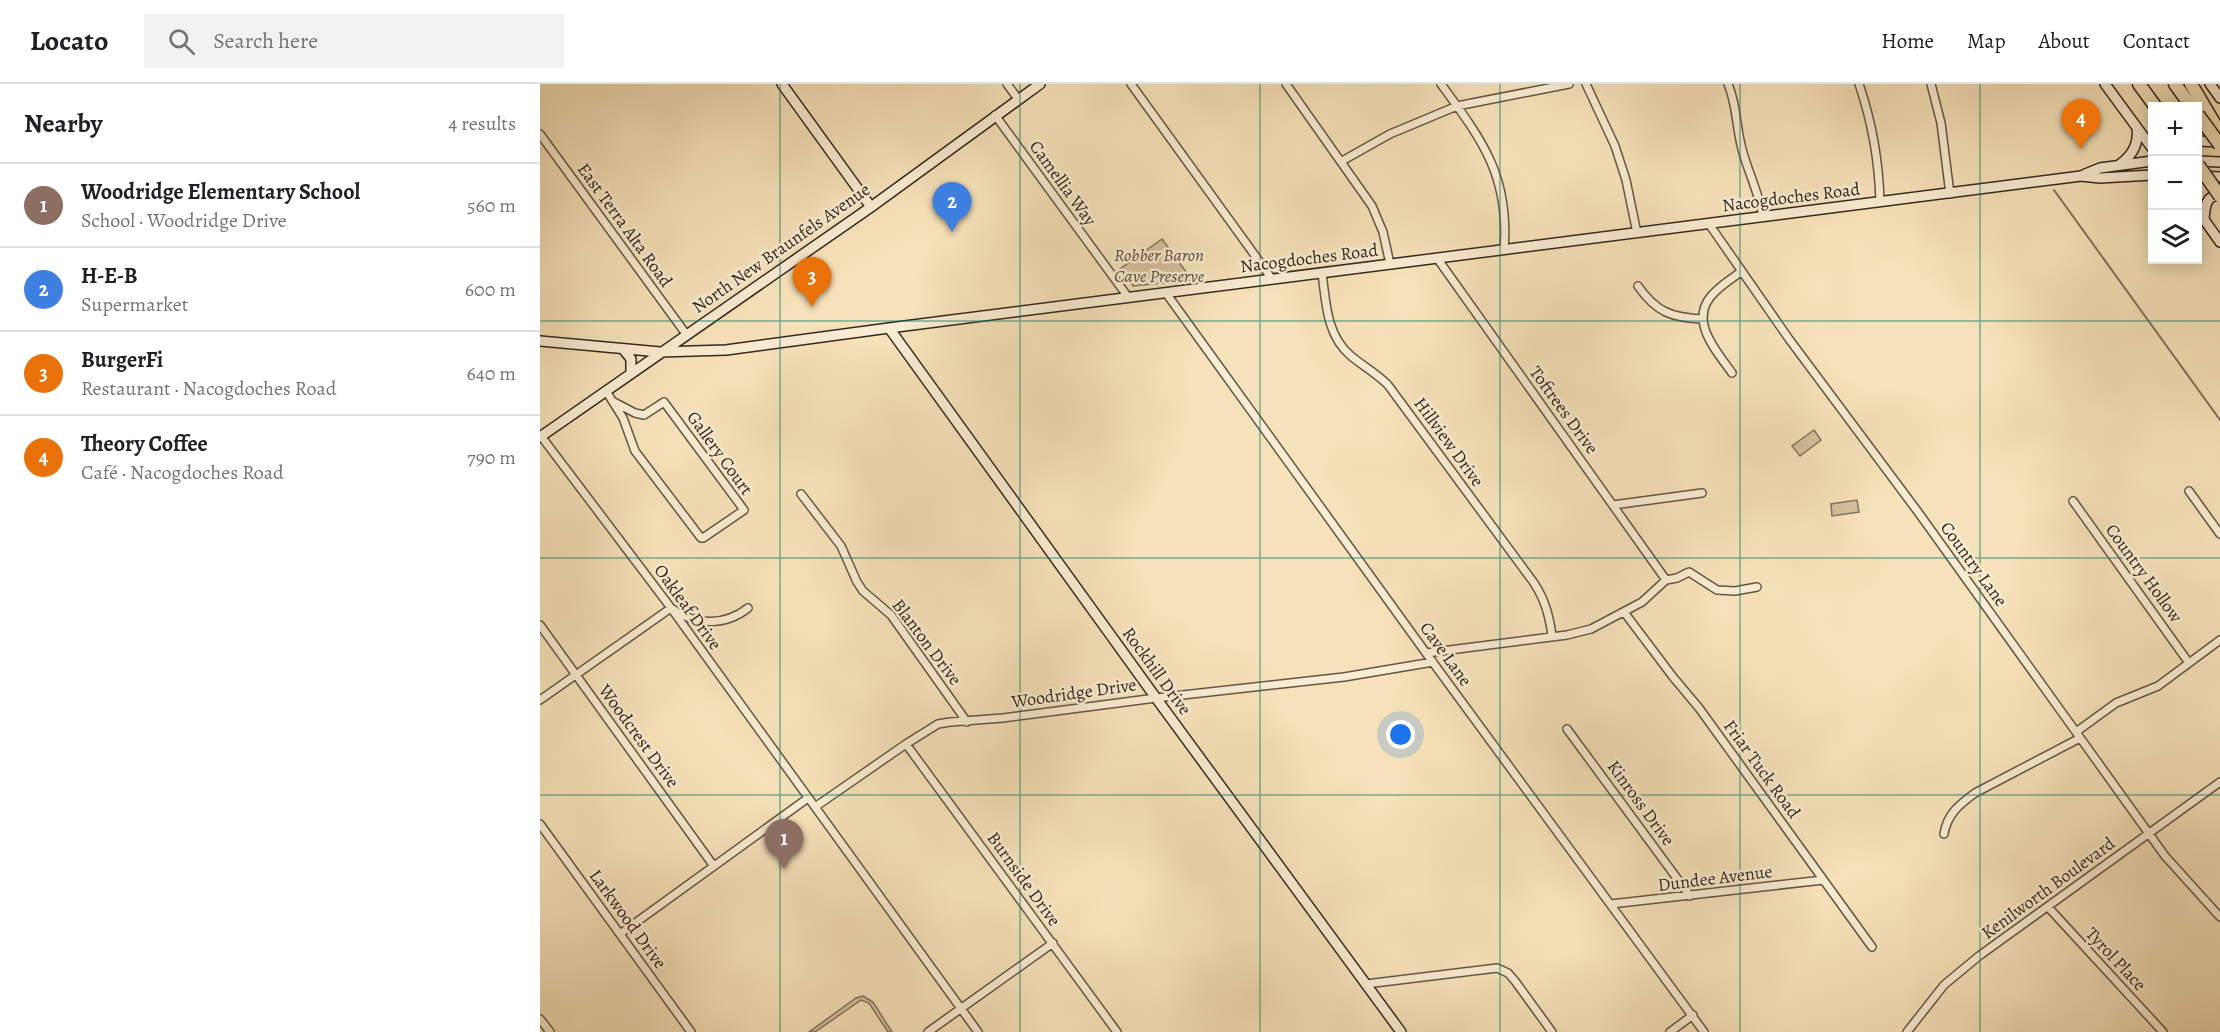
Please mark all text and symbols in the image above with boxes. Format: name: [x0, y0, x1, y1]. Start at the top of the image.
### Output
search box: [144, 14, 564, 68]
text: Locato: [30, 22, 108, 60]
icon: search: [165, 25, 198, 58]
text: Search here: [213, 26, 318, 56]
text: Home: [1881, 27, 1934, 55]
text: Map: [1967, 27, 2005, 55]
text: About: [2038, 27, 2090, 55]
text: Contact: [2123, 27, 2190, 55]
pin: 4: [2062, 100, 2100, 149]
map controls: [2148, 102, 2202, 264]
button: +: [2148, 102, 2202, 156]
text: Nearby: [24, 106, 103, 141]
text: 4 results: [448, 110, 516, 137]
street label: Camellia Way: [1024, 136, 1103, 231]
button: −: [2148, 156, 2202, 210]
street label: East Terra Alta Road: [572, 158, 678, 292]
text: Woodridge Elementary School: [81, 177, 360, 207]
street label: North New Braunfels Avenue: [687, 177, 875, 319]
street label: Nacogdoches Road: [1721, 177, 1862, 217]
pin: 2: [932, 182, 972, 232]
text: 1: [40, 192, 47, 219]
text: 560 m: [467, 192, 516, 219]
text: School · Woodridge Drive: [81, 207, 287, 234]
button: layers: [2148, 210, 2202, 264]
street label: Nacogdoches Road: [1239, 238, 1380, 278]
park label: Robber Baron Cave Preserve: [1114, 243, 1205, 288]
pin: 3: [792, 258, 832, 307]
text: H-E-B: [81, 261, 138, 291]
text: 2: [39, 276, 48, 303]
text: 600 m: [465, 276, 516, 303]
text: Supermarket: [81, 291, 188, 318]
text: BurgerFi: [81, 345, 163, 375]
text: 3: [39, 360, 48, 387]
text: 640 m: [466, 360, 516, 387]
street label: Toftrees Drive: [1524, 361, 1604, 459]
text: Restaurant · Nacogdoches Road: [81, 375, 337, 402]
street label: Hillview Drive: [1408, 392, 1490, 492]
street label: Gallery Court: [681, 406, 759, 500]
text: Theory Coffee: [81, 429, 208, 459]
text: 4: [39, 444, 48, 471]
text: 790 m: [467, 444, 516, 471]
text: Café · Nacogdoches Road: [81, 459, 284, 486]
street label: Country Lane: [1935, 517, 2013, 611]
street label: Country Hollow: [2100, 519, 2188, 627]
street label: Oakleaf Drive: [649, 559, 727, 655]
street label: Blanton Drive: [887, 594, 967, 690]
street label: Cave Lane: [1415, 617, 1477, 691]
street label: Rockhill Drive: [1117, 622, 1197, 720]
street label: Woodridge Drive: [1009, 672, 1138, 714]
street label: Woodcrest Drive: [593, 679, 685, 793]
street label: Friar Tuck Road: [1718, 715, 1806, 823]
your location: [1386, 720, 1415, 749]
street label: Kinross Drive: [1602, 755, 1680, 851]
pin: 1: [764, 820, 804, 869]
street label: Burnside Drive: [982, 827, 1066, 931]
street label: Kenilworth Boulevard: [1976, 831, 2120, 945]
street label: Dundee Avenue: [1656, 859, 1774, 897]
street label: Larkwood Drive: [584, 864, 672, 974]
street label: Tyrol Place: [2080, 922, 2152, 996]

